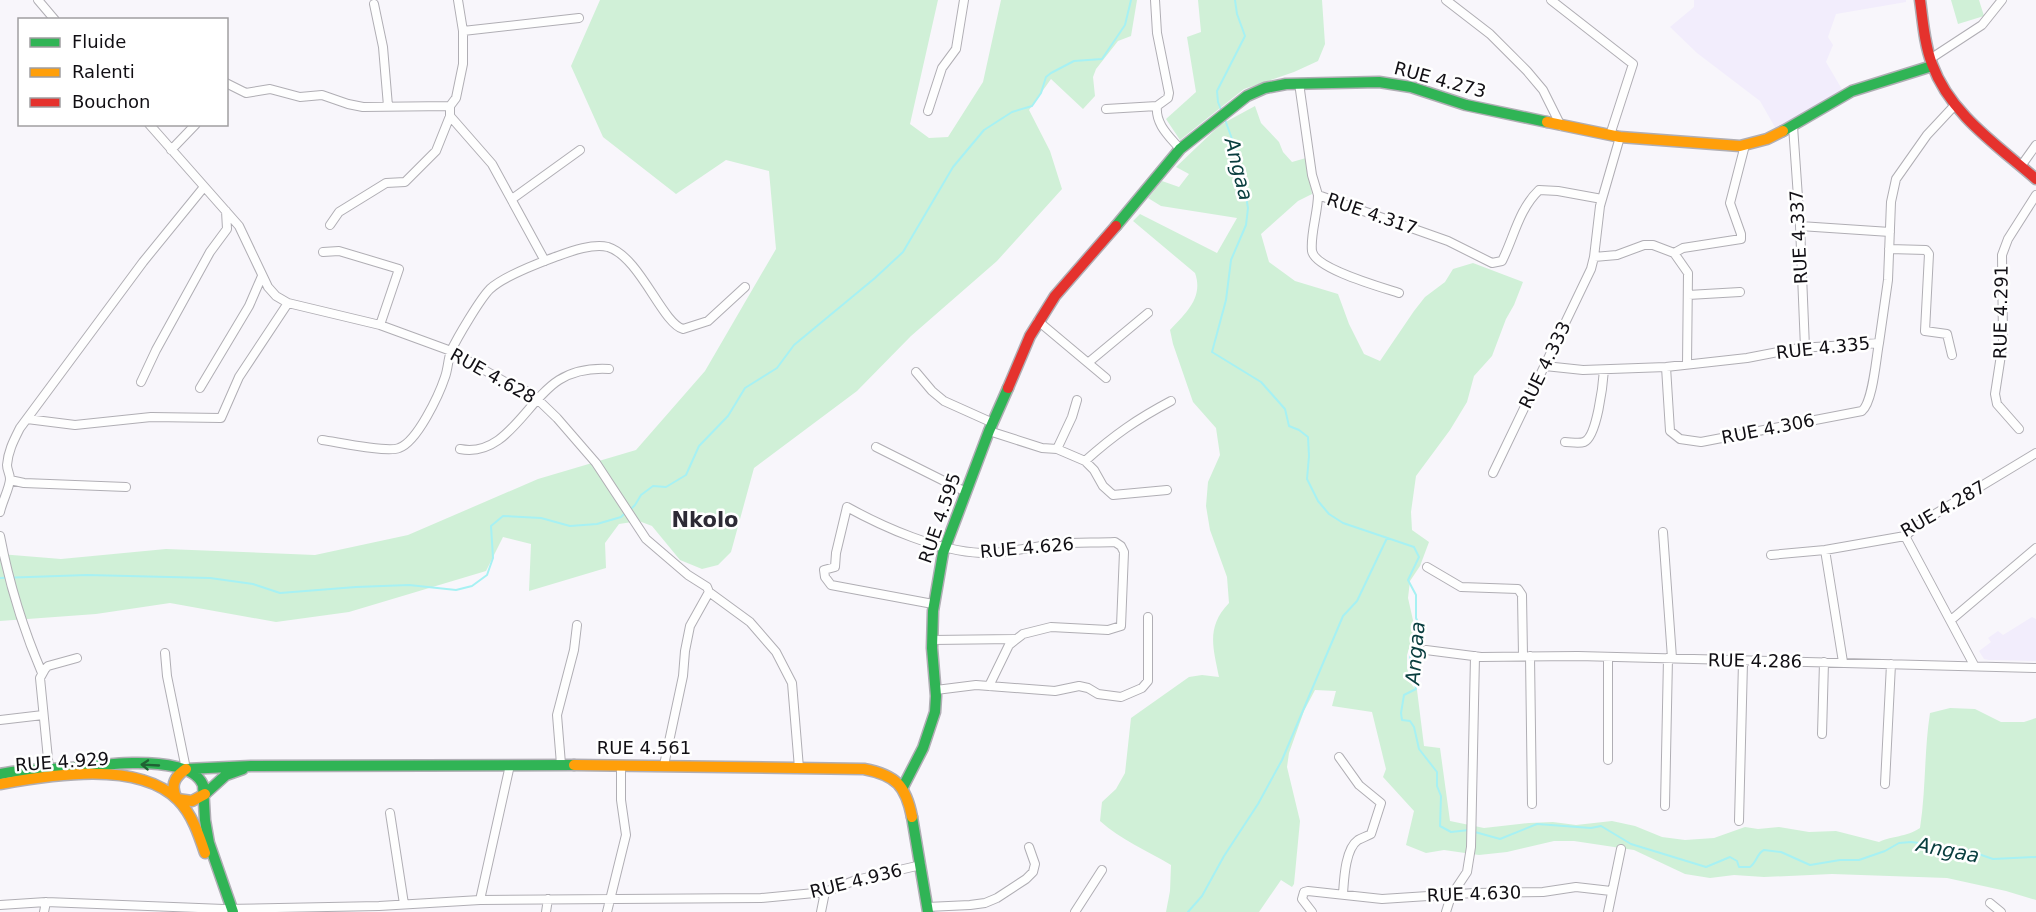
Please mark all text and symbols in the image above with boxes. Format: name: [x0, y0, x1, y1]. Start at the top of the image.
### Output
legend: [18, 18, 228, 126]
text: Fluide: [72, 31, 126, 52]
street label: RUE 4.273: [1392, 57, 1488, 102]
text: Ralenti: [72, 61, 135, 82]
text: Bouchon: [72, 91, 151, 112]
water label: Angaa: [1219, 133, 1258, 203]
street label: RUE 4.317: [1324, 188, 1420, 239]
street label: RUE 4.337: [1786, 189, 1811, 285]
street label: RUE 4.291: [1989, 265, 2012, 359]
street label: RUE 4.333: [1514, 318, 1575, 412]
street label: RUE 4.335: [1775, 332, 1871, 363]
street label: RUE 4.628: [447, 344, 540, 408]
street label: RUE 4.306: [1720, 409, 1816, 448]
street label: RUE 4.595: [914, 470, 965, 566]
street label: RUE 4.287: [1897, 476, 1989, 541]
district label: Nkolo: [671, 508, 739, 532]
street label: RUE 4.626: [979, 533, 1075, 562]
water label: Angaa: [1400, 620, 1430, 688]
street label: RUE 4.286: [1708, 649, 1802, 672]
street label: RUE 4.561: [597, 737, 691, 758]
street label: RUE 4.929: [14, 748, 110, 775]
one-way arrow: [140, 759, 160, 770]
water label: Angaa: [1913, 832, 1981, 868]
street label: RUE 4.936: [808, 859, 904, 902]
street label: RUE 4.630: [1426, 881, 1521, 906]

